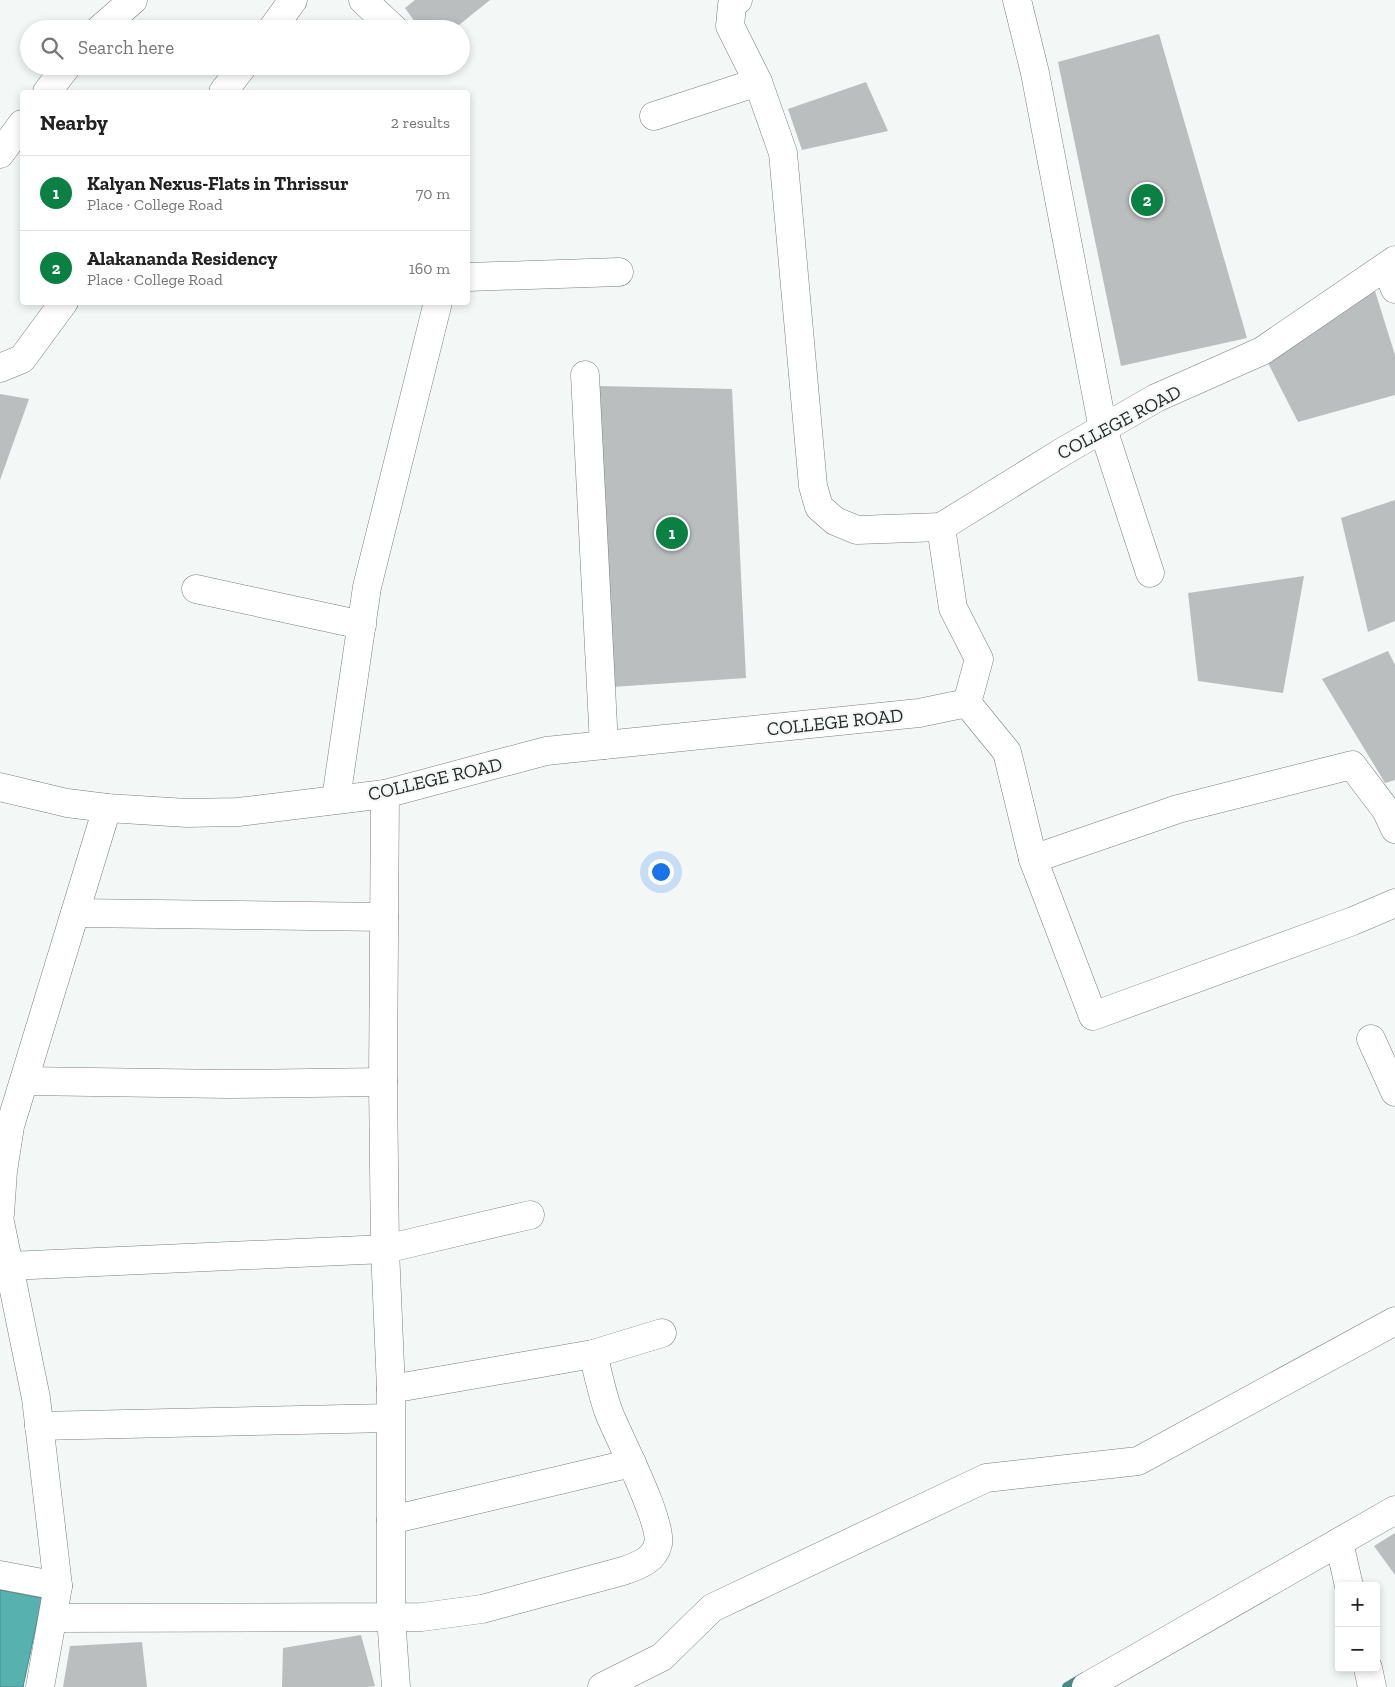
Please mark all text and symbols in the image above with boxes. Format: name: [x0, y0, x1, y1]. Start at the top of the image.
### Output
search box: [20, 20, 470, 75]
icon: search: [38, 34, 66, 62]
text: Search here: [78, 36, 174, 59]
text: Nearby: [40, 110, 108, 135]
text: 2 results: [391, 113, 450, 132]
text: Kalyan Nexus-Flats in Thrissur: [87, 172, 349, 195]
pin: 2: [1131, 181, 1163, 219]
text: 1: [53, 184, 59, 203]
text: 70 m: [416, 184, 450, 203]
text: Place · College Road: [87, 195, 223, 214]
text: Alakananda Residency: [87, 247, 277, 270]
text: 2: [52, 259, 60, 278]
text: 160 m: [409, 259, 450, 278]
text: Place · College Road: [87, 270, 223, 289]
street label: COLLEGE ROAD: [1053, 380, 1185, 464]
pin: 1: [656, 514, 688, 552]
street label: COLLEGE ROAD: [766, 703, 904, 741]
street label: COLLEGE ROAD: [366, 752, 504, 806]
your location: [648, 859, 674, 885]
map controls: [1335, 1582, 1380, 1672]
button: +: [1335, 1582, 1380, 1627]
button: −: [1335, 1627, 1380, 1672]

